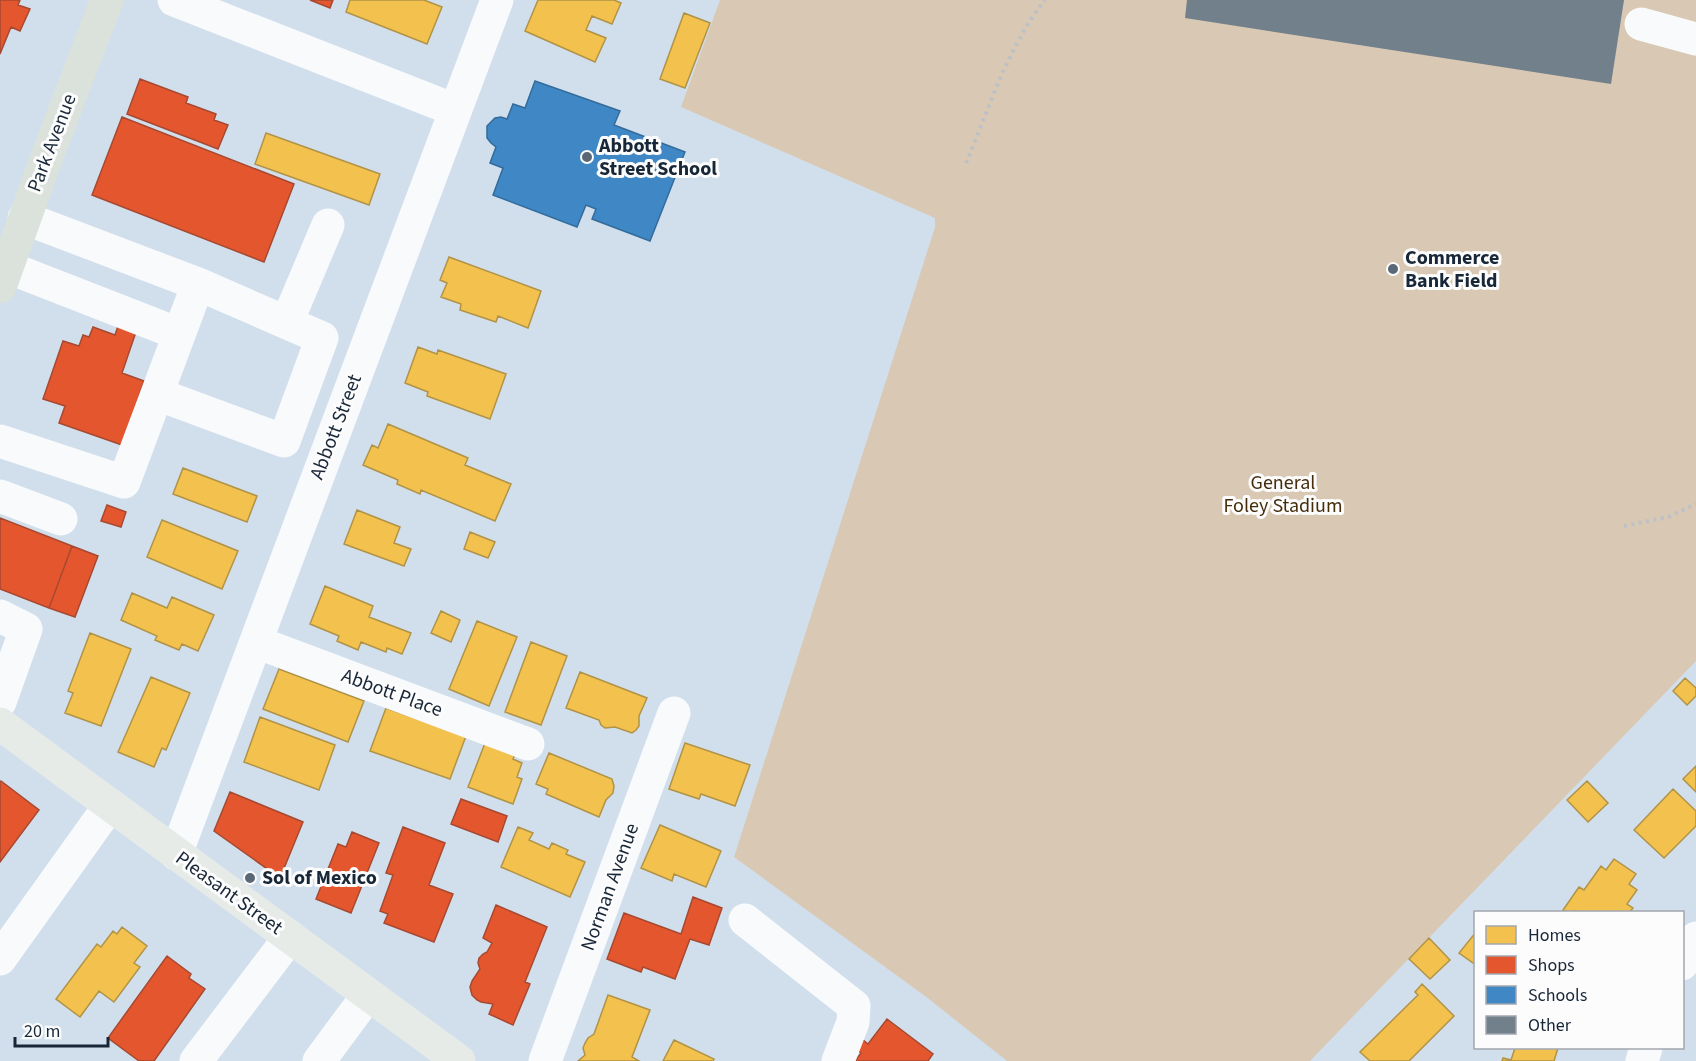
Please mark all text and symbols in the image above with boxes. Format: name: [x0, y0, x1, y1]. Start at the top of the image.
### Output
street label: Park Avenue: [20, 90, 84, 196]
place label: Abbott Street School: [598, 132, 717, 183]
marker: Abbott Street School: [580, 150, 594, 164]
place label: Commerce Bank Field: [1405, 244, 1499, 295]
marker: Commerce Bank Field: [1386, 262, 1400, 276]
street label: Abbott Street: [303, 370, 369, 484]
park label: General Foley Stadium: [1223, 469, 1343, 520]
street label: Abbott Place: [338, 662, 447, 724]
street label: Norman Avenue: [574, 819, 646, 955]
street label: Pleasant Street: [170, 845, 289, 942]
place label: Sol of Mexico: [262, 864, 377, 892]
marker: Sol of Mexico: [243, 871, 257, 885]
legend: [1474, 911, 1684, 1049]
text: Homes: [1528, 923, 1581, 948]
text: Shops: [1528, 953, 1575, 978]
text: Schools: [1528, 983, 1587, 1008]
scale bar: [15, 1010, 108, 1048]
text: Other: [1528, 1013, 1572, 1038]
text: 20 m: [24, 1019, 60, 1044]

